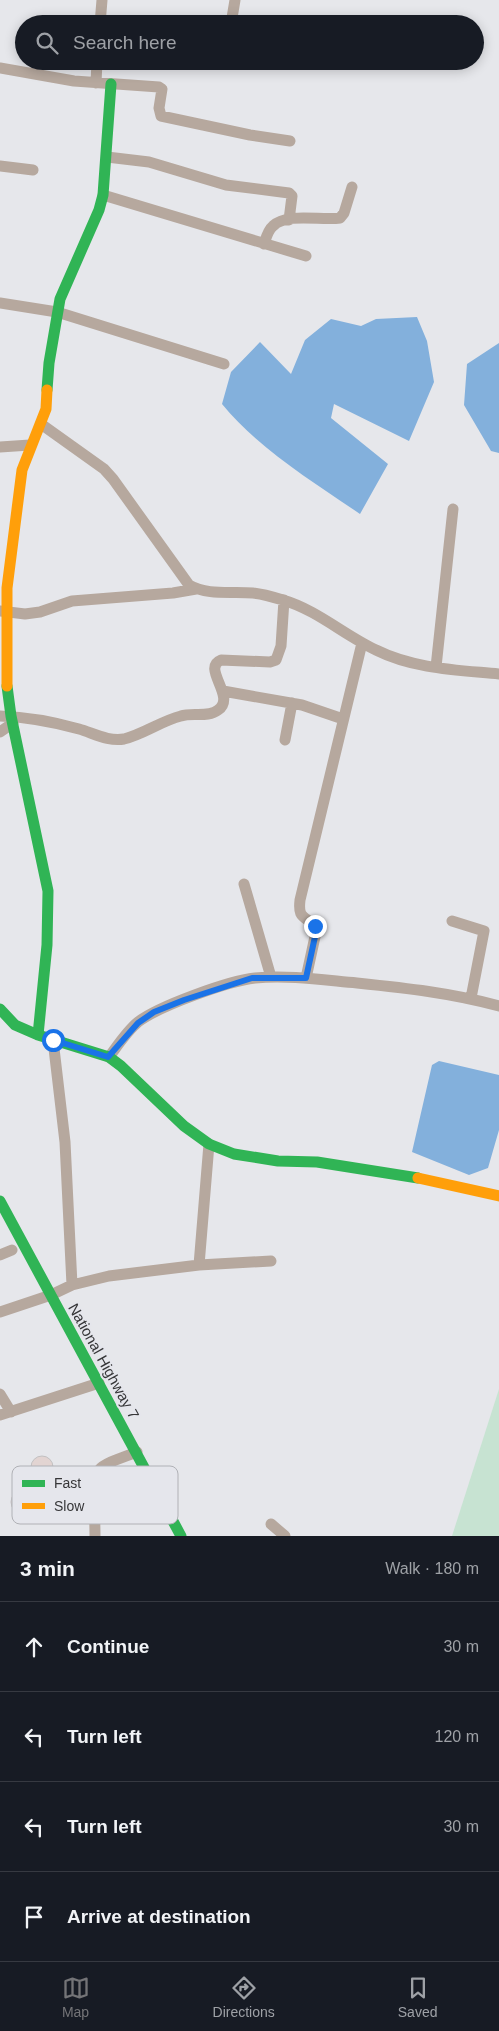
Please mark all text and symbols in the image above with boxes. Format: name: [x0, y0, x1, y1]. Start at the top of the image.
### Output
search box: [15, 15, 484, 70]
icon: search: [33, 29, 61, 57]
text: Search here: [73, 32, 177, 53]
route end: [304, 915, 327, 938]
route start: [42, 1029, 65, 1052]
street label: National Highway 7: [65, 1300, 143, 1422]
legend: [12, 1466, 178, 1524]
text: Fast: [54, 1475, 81, 1491]
text: Slow: [54, 1498, 85, 1514]
text: 3 min: [20, 1557, 75, 1580]
text: Walk · 180 m: [385, 1560, 479, 1577]
icon: ahead: [20, 1633, 48, 1661]
text: Continue: [67, 1636, 149, 1657]
text: 30 m: [443, 1638, 479, 1655]
icon: left: [20, 1723, 48, 1751]
text: Turn left: [67, 1726, 142, 1747]
text: 120 m: [435, 1728, 479, 1745]
icon: left: [20, 1813, 48, 1841]
text: Turn left: [67, 1816, 142, 1837]
text: 30 m: [443, 1818, 479, 1835]
icon: arrive: [20, 1903, 48, 1931]
text: Arrive at destination: [67, 1906, 251, 1927]
tab: Map: [62, 1974, 90, 2020]
tab: Directions: [213, 1974, 275, 2020]
tab: Saved: [398, 1974, 437, 2020]

